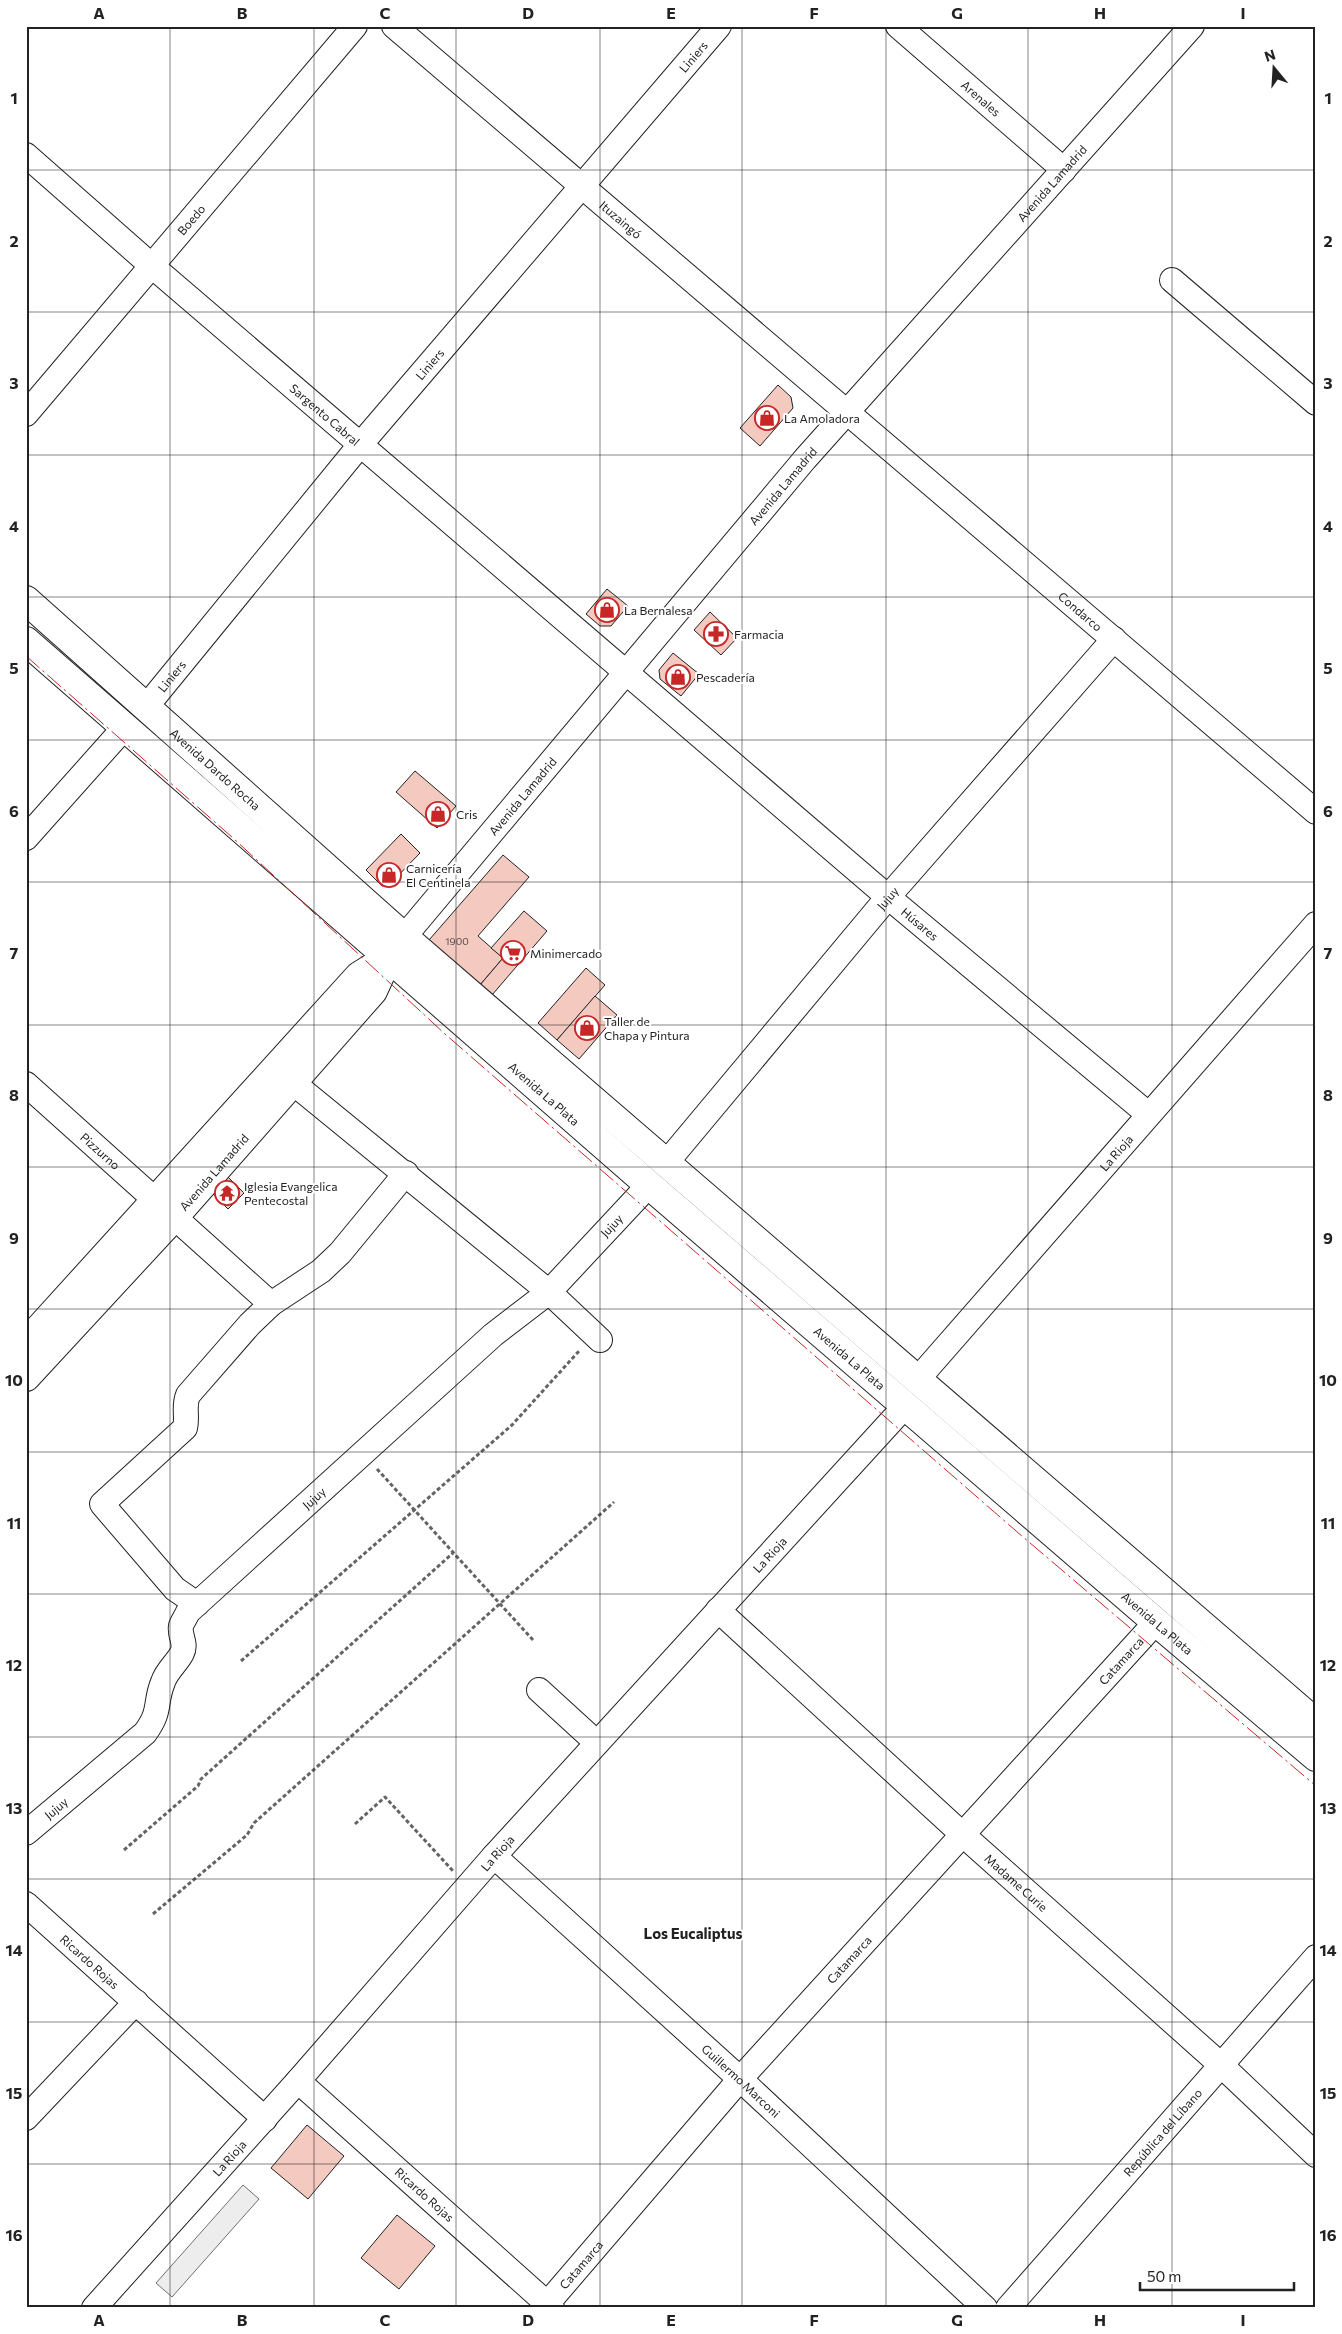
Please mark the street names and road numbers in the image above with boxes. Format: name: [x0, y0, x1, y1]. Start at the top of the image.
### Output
street label: Liniers: [676, 38, 710, 75]
street label: Arenales: [959, 77, 1004, 119]
street label: Avenida Lamadrid: [1014, 142, 1089, 224]
street label: Ituzaingó: [597, 198, 645, 241]
street label: Boedo: [174, 201, 208, 238]
street label: Liniers: [412, 346, 447, 382]
street label: Sargento Cabral: [287, 381, 363, 448]
street label: Avenida Lamadrid: [746, 444, 819, 528]
street label: Condarco: [1056, 589, 1105, 634]
street label: Liniers: [154, 658, 188, 695]
street label: Avenida Dardo Rocha: [168, 725, 263, 813]
street label: Avenida Lamadrid: [486, 754, 559, 838]
street label: Jujuy: [874, 883, 901, 913]
street label: Húsares: [899, 904, 941, 943]
street label: Avenida La Plata: [506, 1059, 582, 1128]
street label: Pizzurno: [78, 1130, 123, 1172]
street label: Avenida Lamadrid: [176, 1131, 251, 1213]
street label: La Rioja: [1096, 1132, 1135, 1174]
street label: Jujuy: [597, 1211, 625, 1240]
street label: Avenida La Plata: [811, 1324, 888, 1392]
street label: Jujuy: [299, 1484, 328, 1513]
street label: La Rioja: [750, 1534, 789, 1575]
street label: Avenida La Plata: [1119, 1589, 1196, 1657]
street label: Catamarca: [1096, 1634, 1146, 1687]
street label: Jujuy: [41, 1794, 70, 1822]
street label: La Rioja: [477, 1832, 517, 1874]
street label: Madame Curie: [982, 1851, 1051, 1914]
street label: Ricardo Rojas: [58, 1932, 122, 1991]
street label: Catamarca: [824, 1933, 874, 1986]
street label: Guillermo Marconi: [699, 2041, 783, 2120]
street label: República del Líbano: [1120, 2086, 1204, 2179]
street label: La Rioja: [209, 2137, 249, 2178]
street label: Ricardo Rojas: [392, 2164, 457, 2224]
street label: Catamarca: [556, 2237, 605, 2292]

